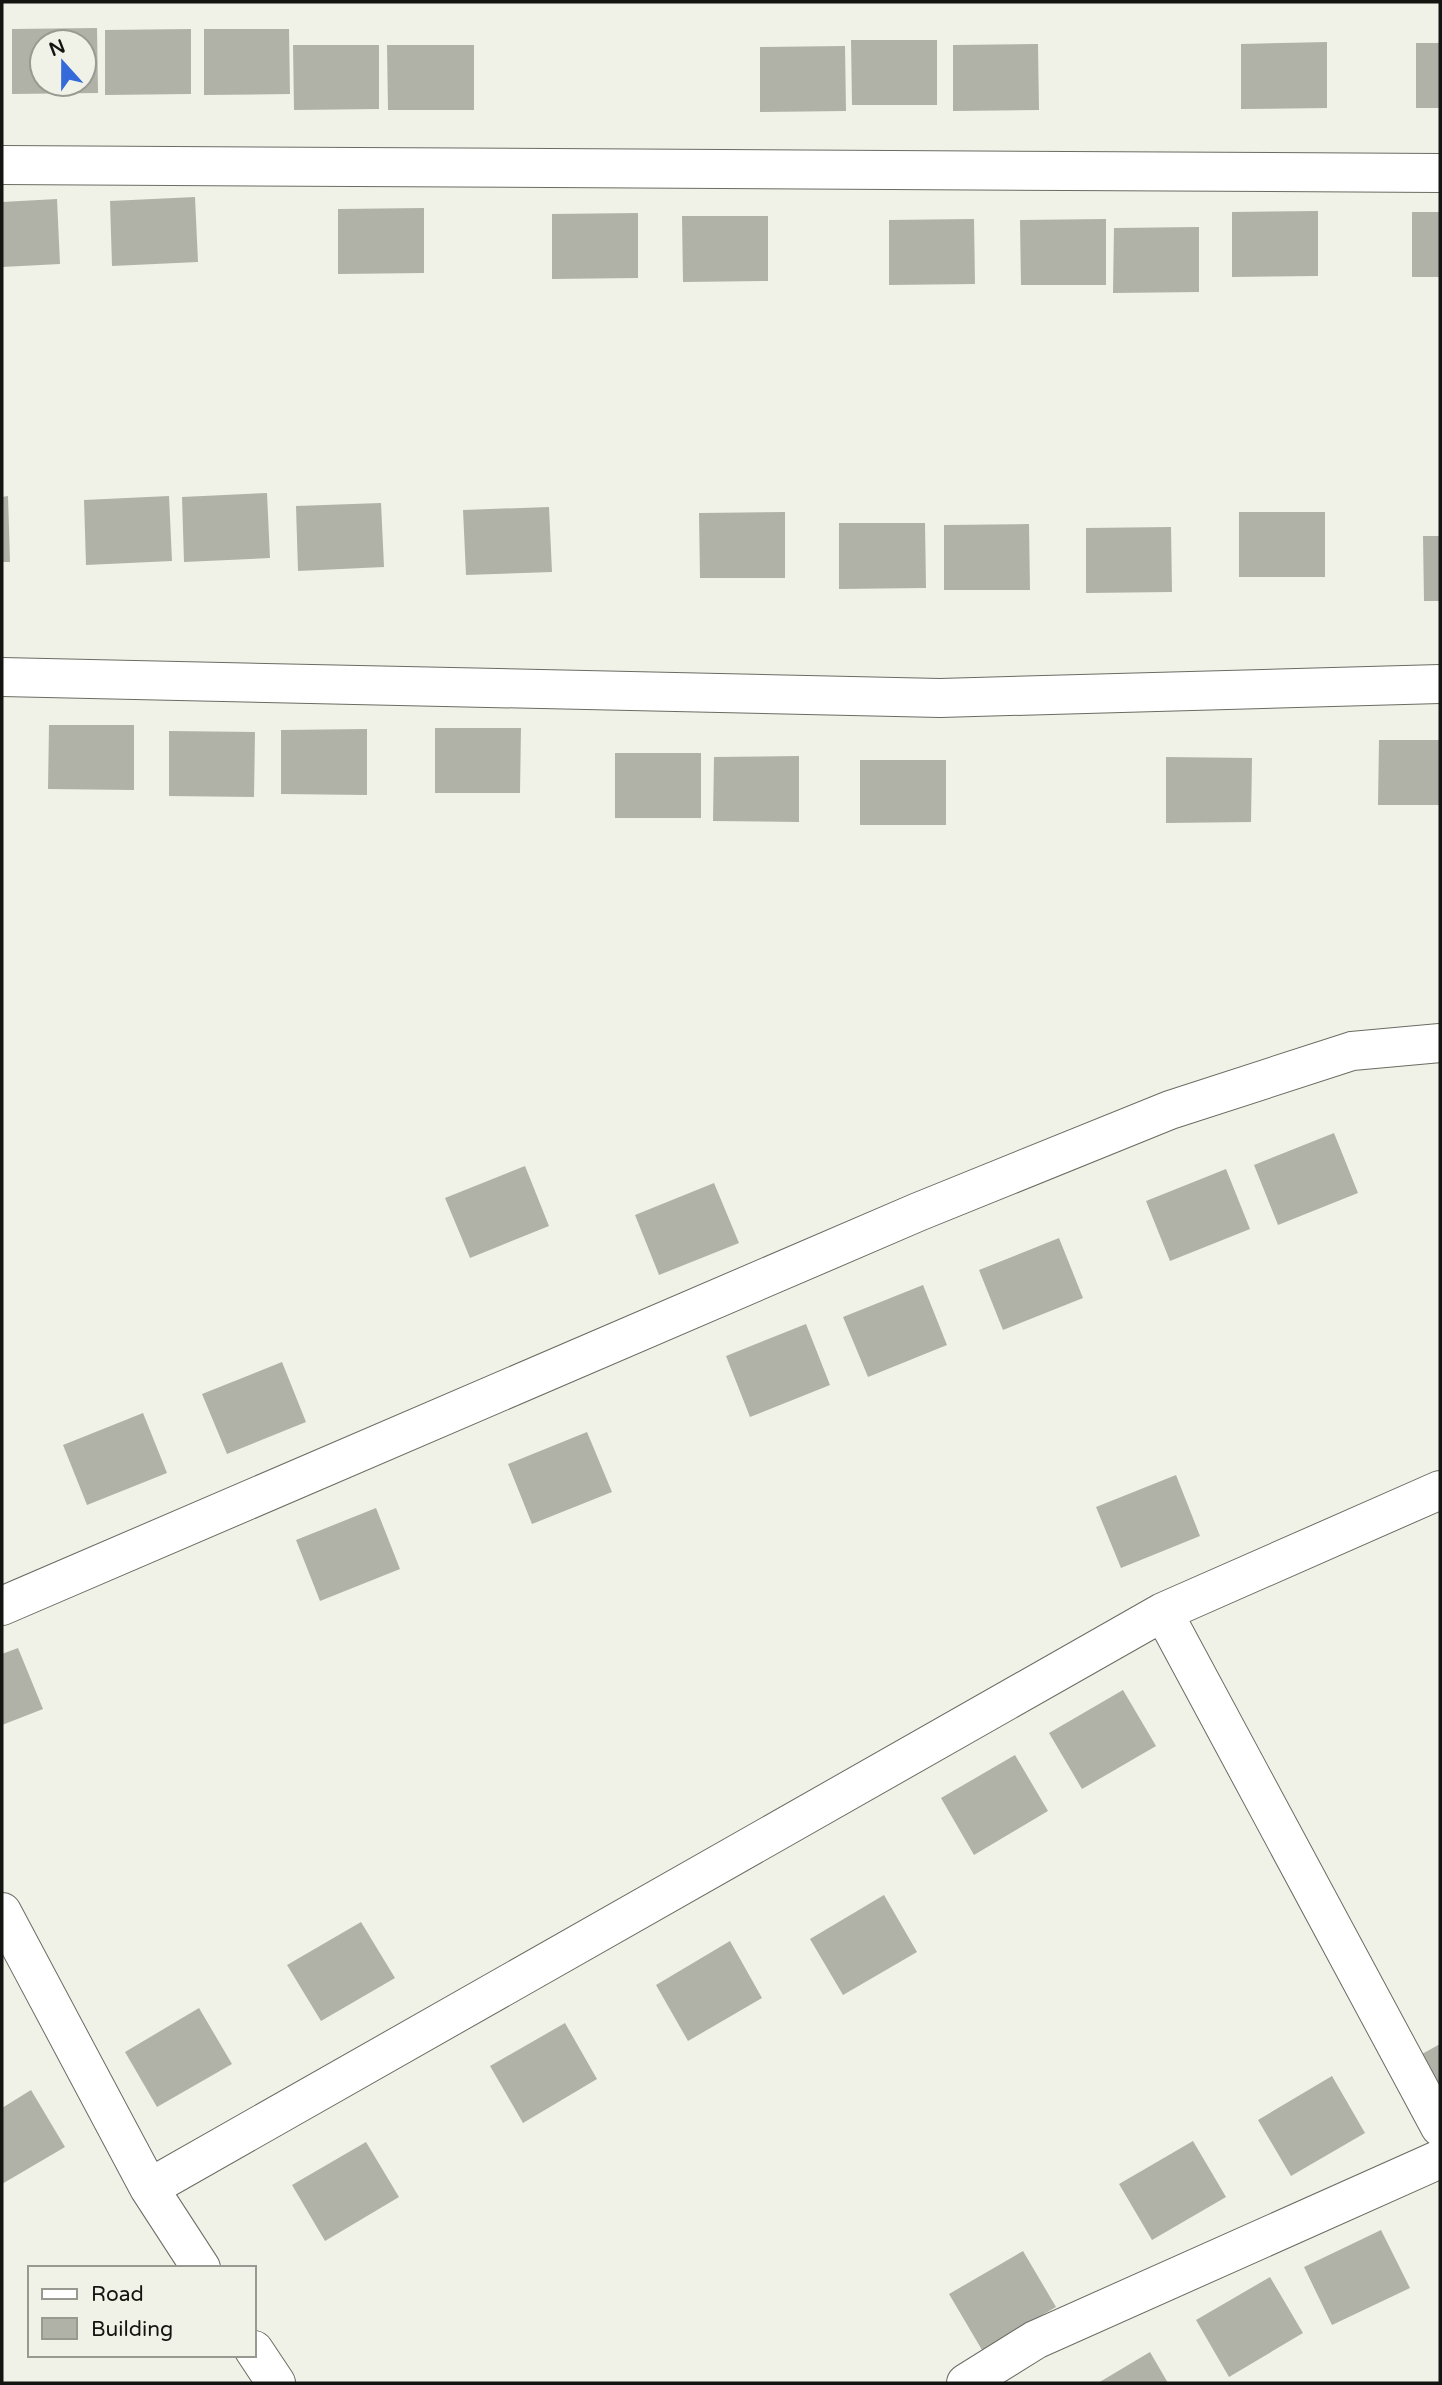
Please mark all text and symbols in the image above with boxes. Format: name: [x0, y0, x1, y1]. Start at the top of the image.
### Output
north arrow: [28, 28, 98, 98]
text: N: [46, 35, 68, 61]
legend: [28, 2266, 256, 2357]
text: Road: [91, 2282, 144, 2307]
text: Building: [91, 2317, 173, 2342]

